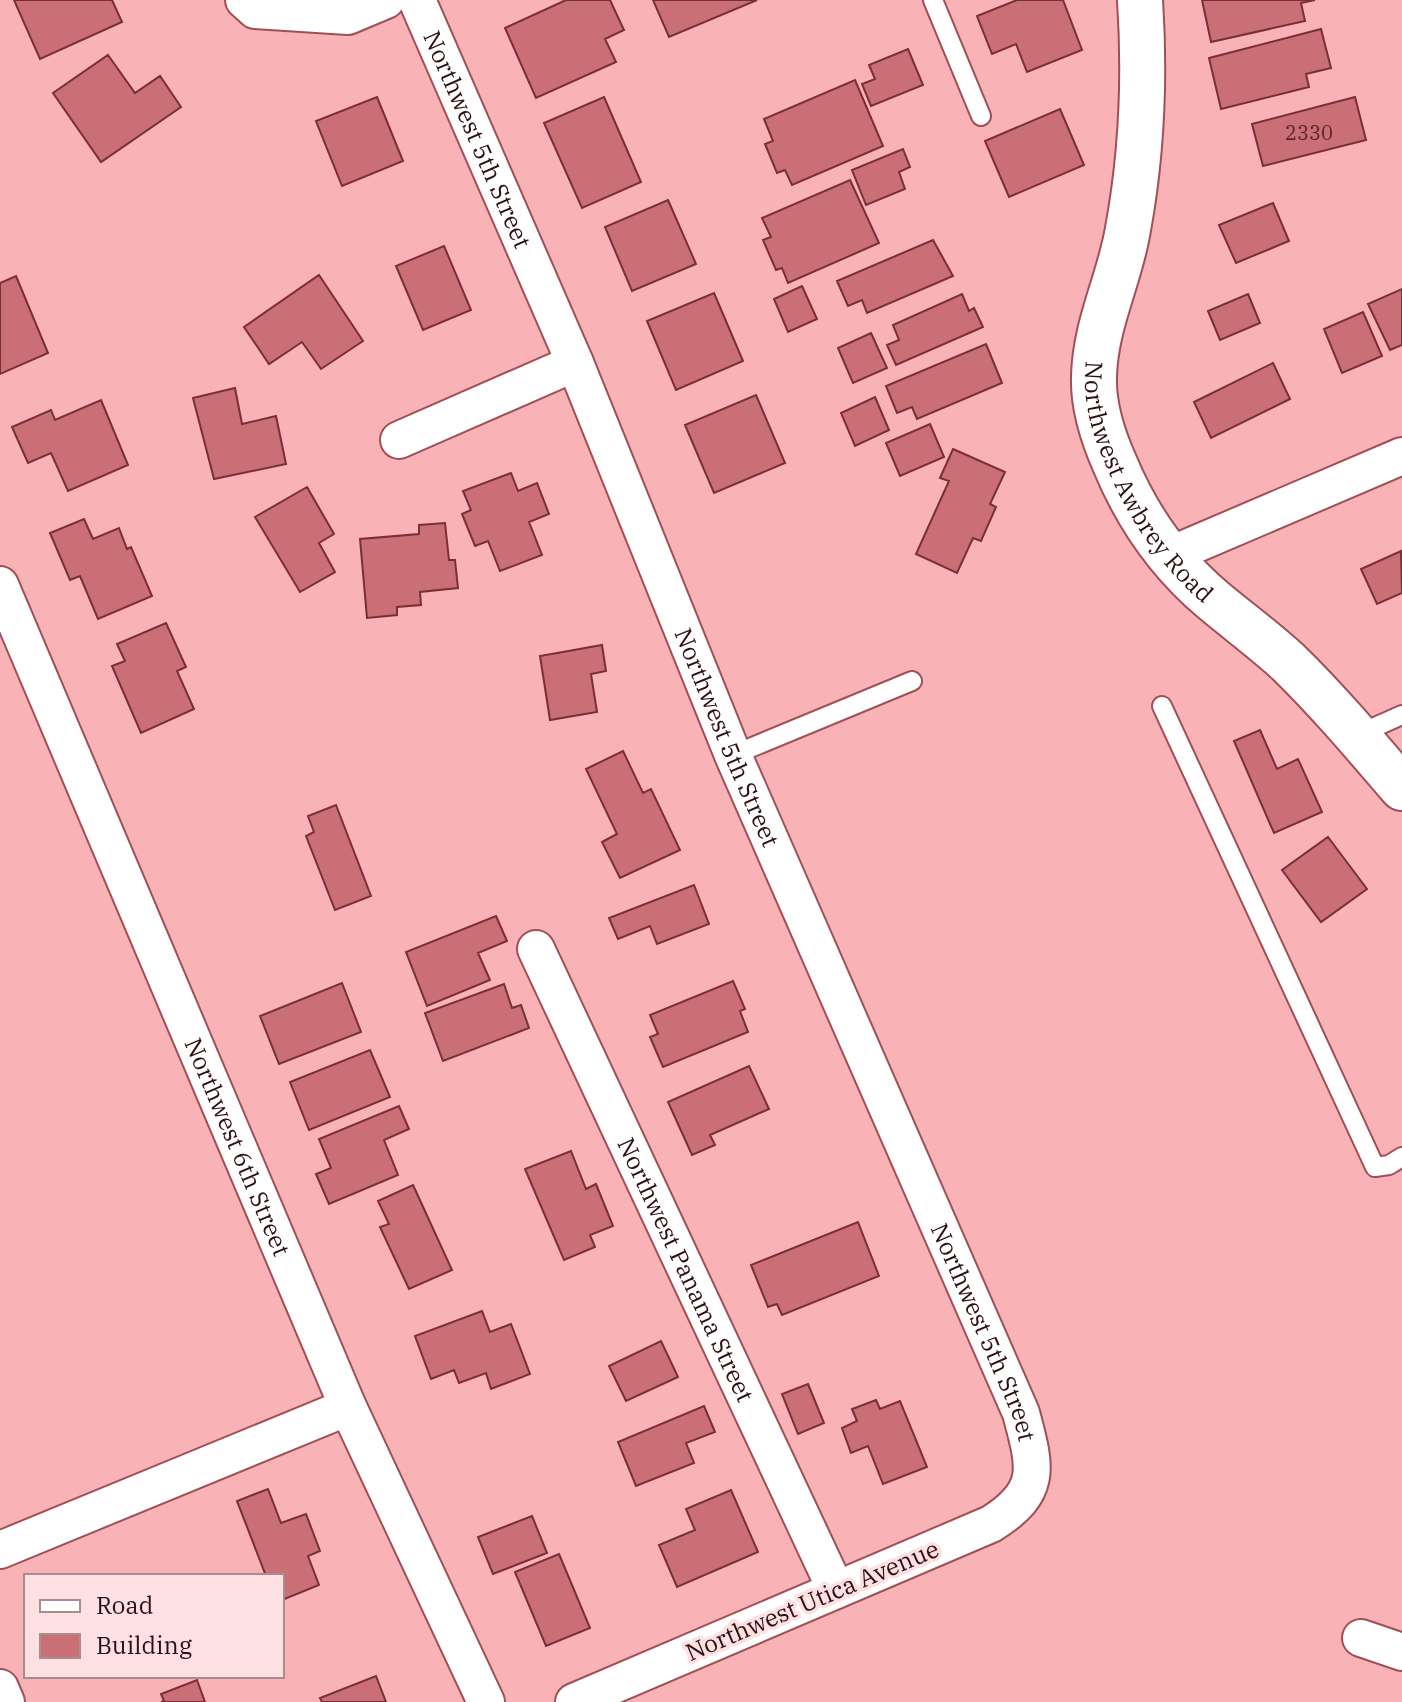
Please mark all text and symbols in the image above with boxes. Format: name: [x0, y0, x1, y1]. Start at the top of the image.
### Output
street label: Northwest 5th Street: [416, 26, 539, 253]
house number: 2330: [1285, 119, 1333, 146]
street label: Northwest Awbrey Road: [1078, 360, 1221, 609]
street label: Northwest 5th Street: [667, 623, 787, 852]
street label: Northwest 6th Street: [177, 1033, 298, 1261]
street label: Northwest Panama Street: [610, 1132, 762, 1407]
street label: Northwest 5th Street: [924, 1218, 1044, 1444]
street label: Northwest Utica Avenue: [681, 1532, 943, 1668]
legend: [24, 1574, 284, 1678]
text: Road: [96, 1589, 153, 1621]
text: Building: [96, 1629, 192, 1661]

